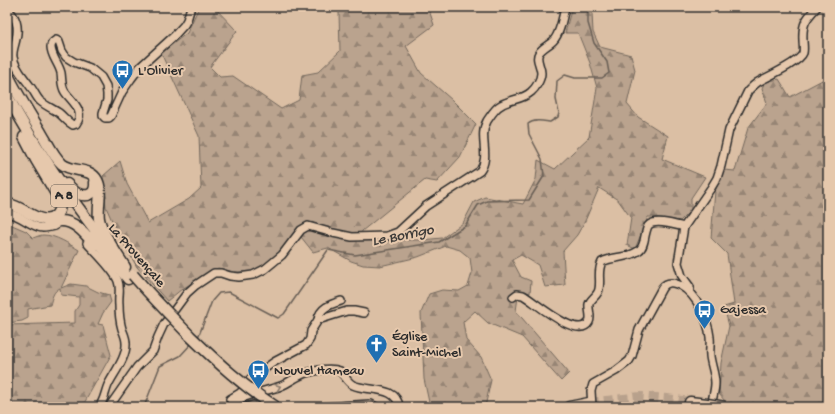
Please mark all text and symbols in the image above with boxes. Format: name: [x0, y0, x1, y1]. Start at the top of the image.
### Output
bus stop icon: L'Olivier: [109, 58, 135, 91]
place label: L'Olivier: [138, 63, 184, 80]
road number: A 8: [51, 185, 77, 207]
street label: La Provençale: [104, 221, 169, 292]
water label: Le Borrigo: [371, 221, 437, 251]
bus stop icon: Gajessa: [692, 297, 718, 330]
place label: Gajessa: [720, 302, 767, 319]
place label: Église Saint-Michel: [392, 329, 461, 362]
church icon: Église Saint-Michel: [363, 332, 389, 365]
bus stop icon: Nouvel Hameau: [246, 358, 272, 391]
place label: Nouvel Hameau: [274, 363, 364, 380]
one-way arrow: [274, 383, 281, 392]

